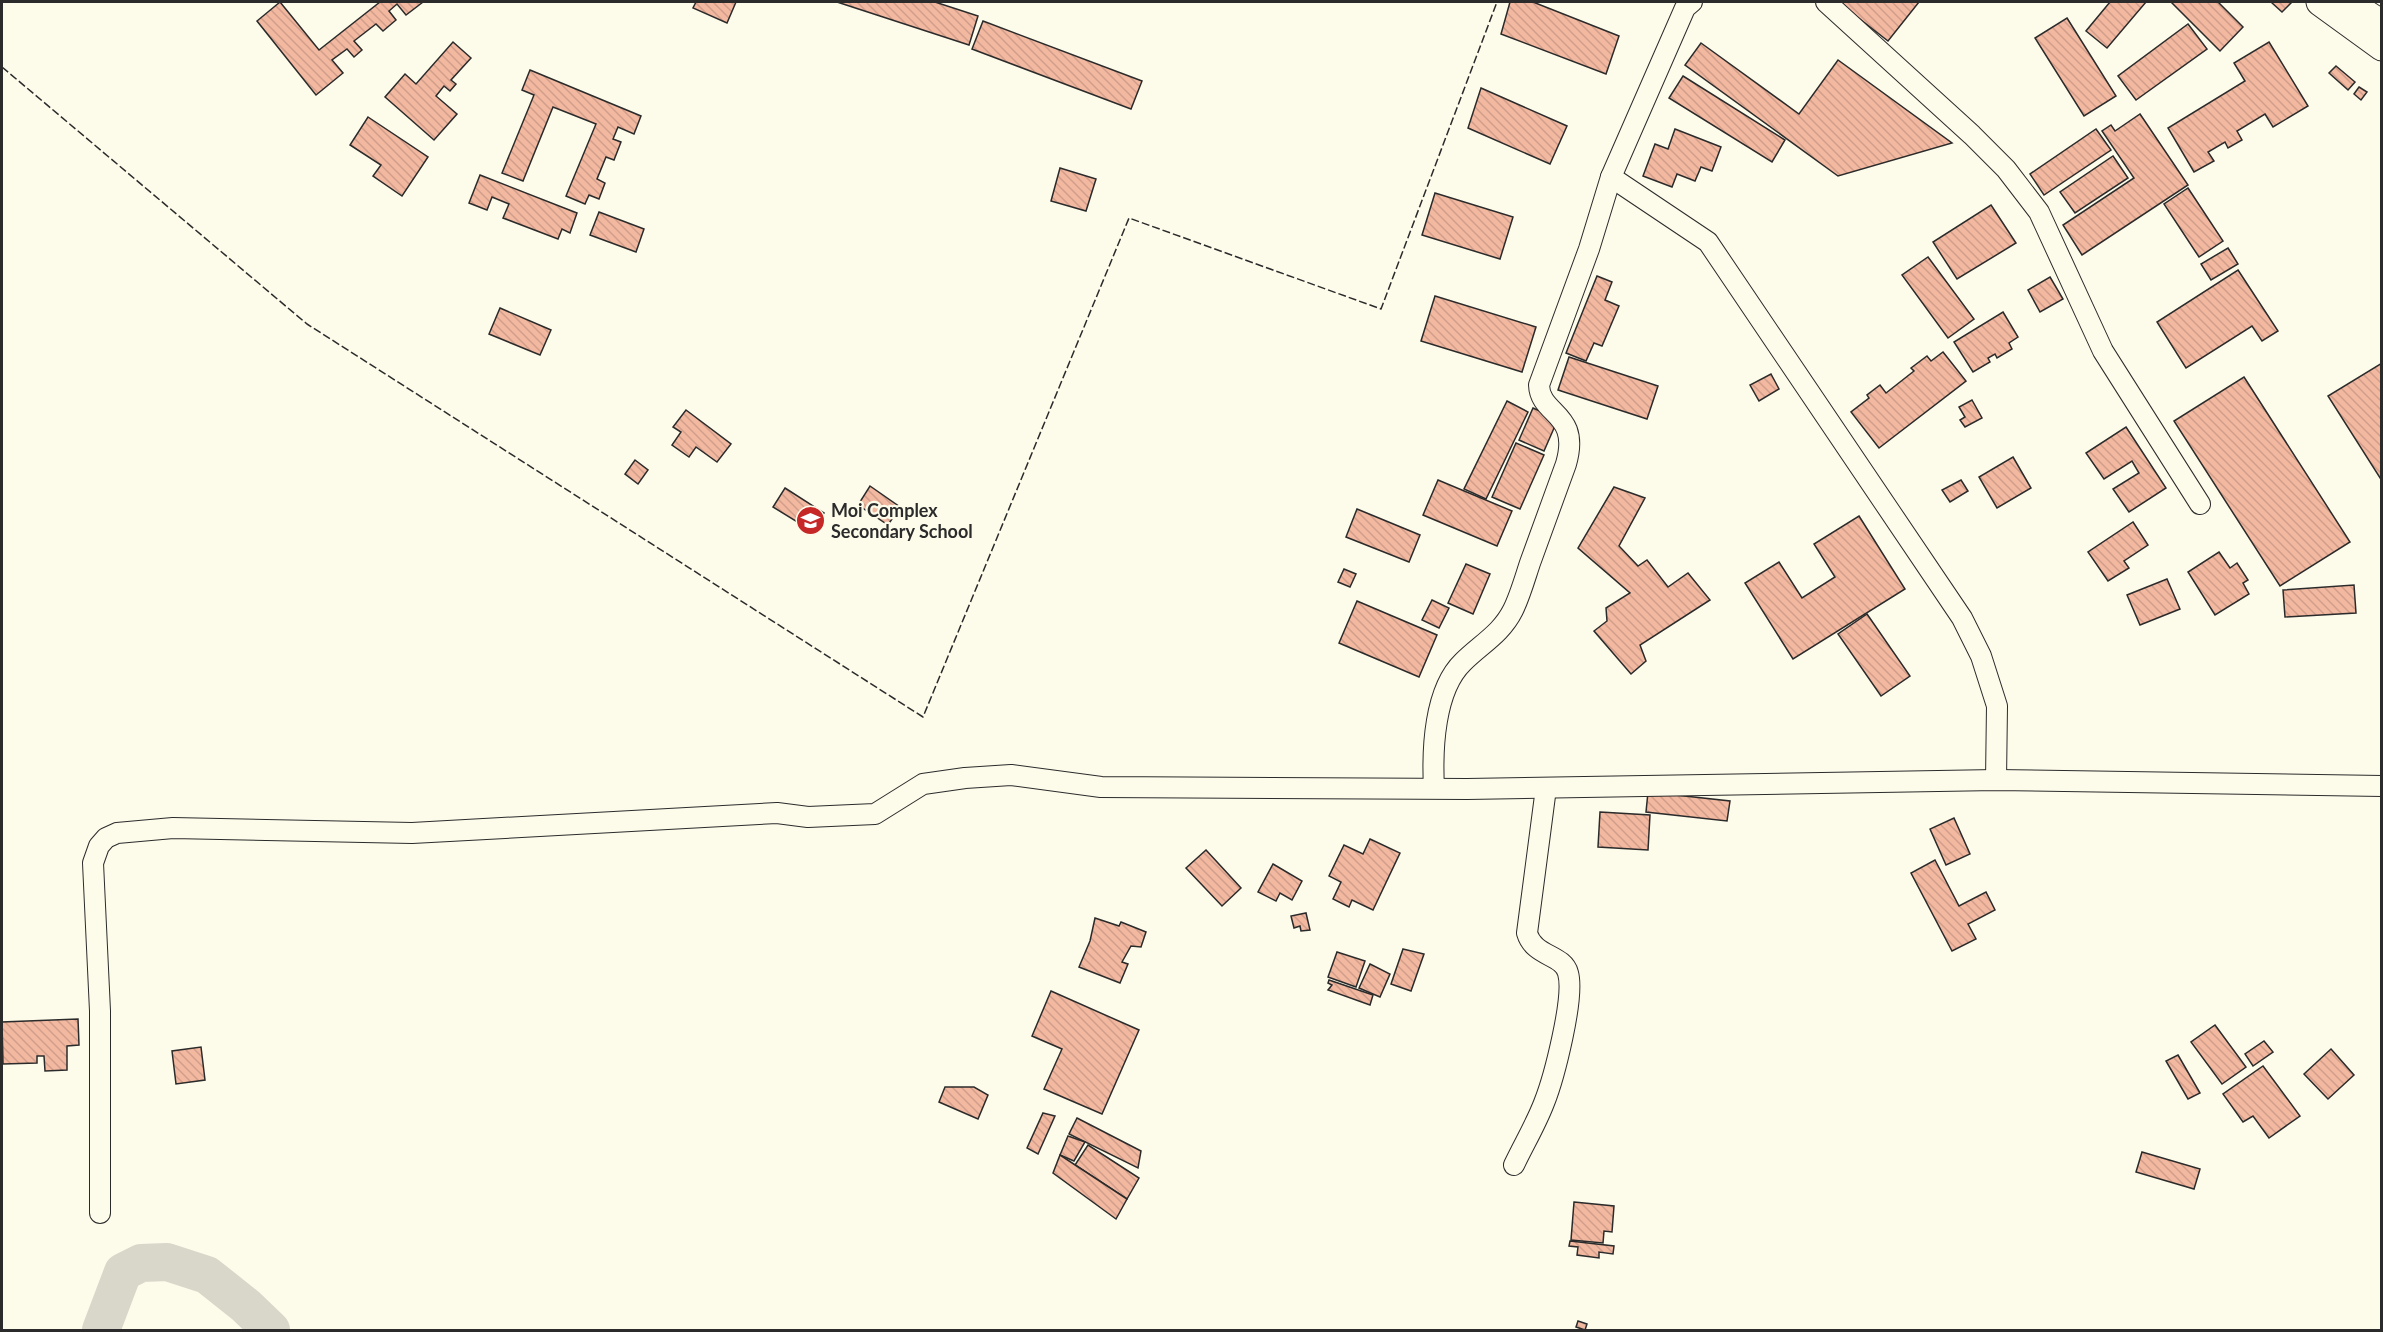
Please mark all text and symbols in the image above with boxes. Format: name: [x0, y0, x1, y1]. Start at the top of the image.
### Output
place label: Moi Complex Secondary School: [831, 499, 973, 542]
school or university icon: Moi Complex Secondary School: [794, 504, 826, 536]

